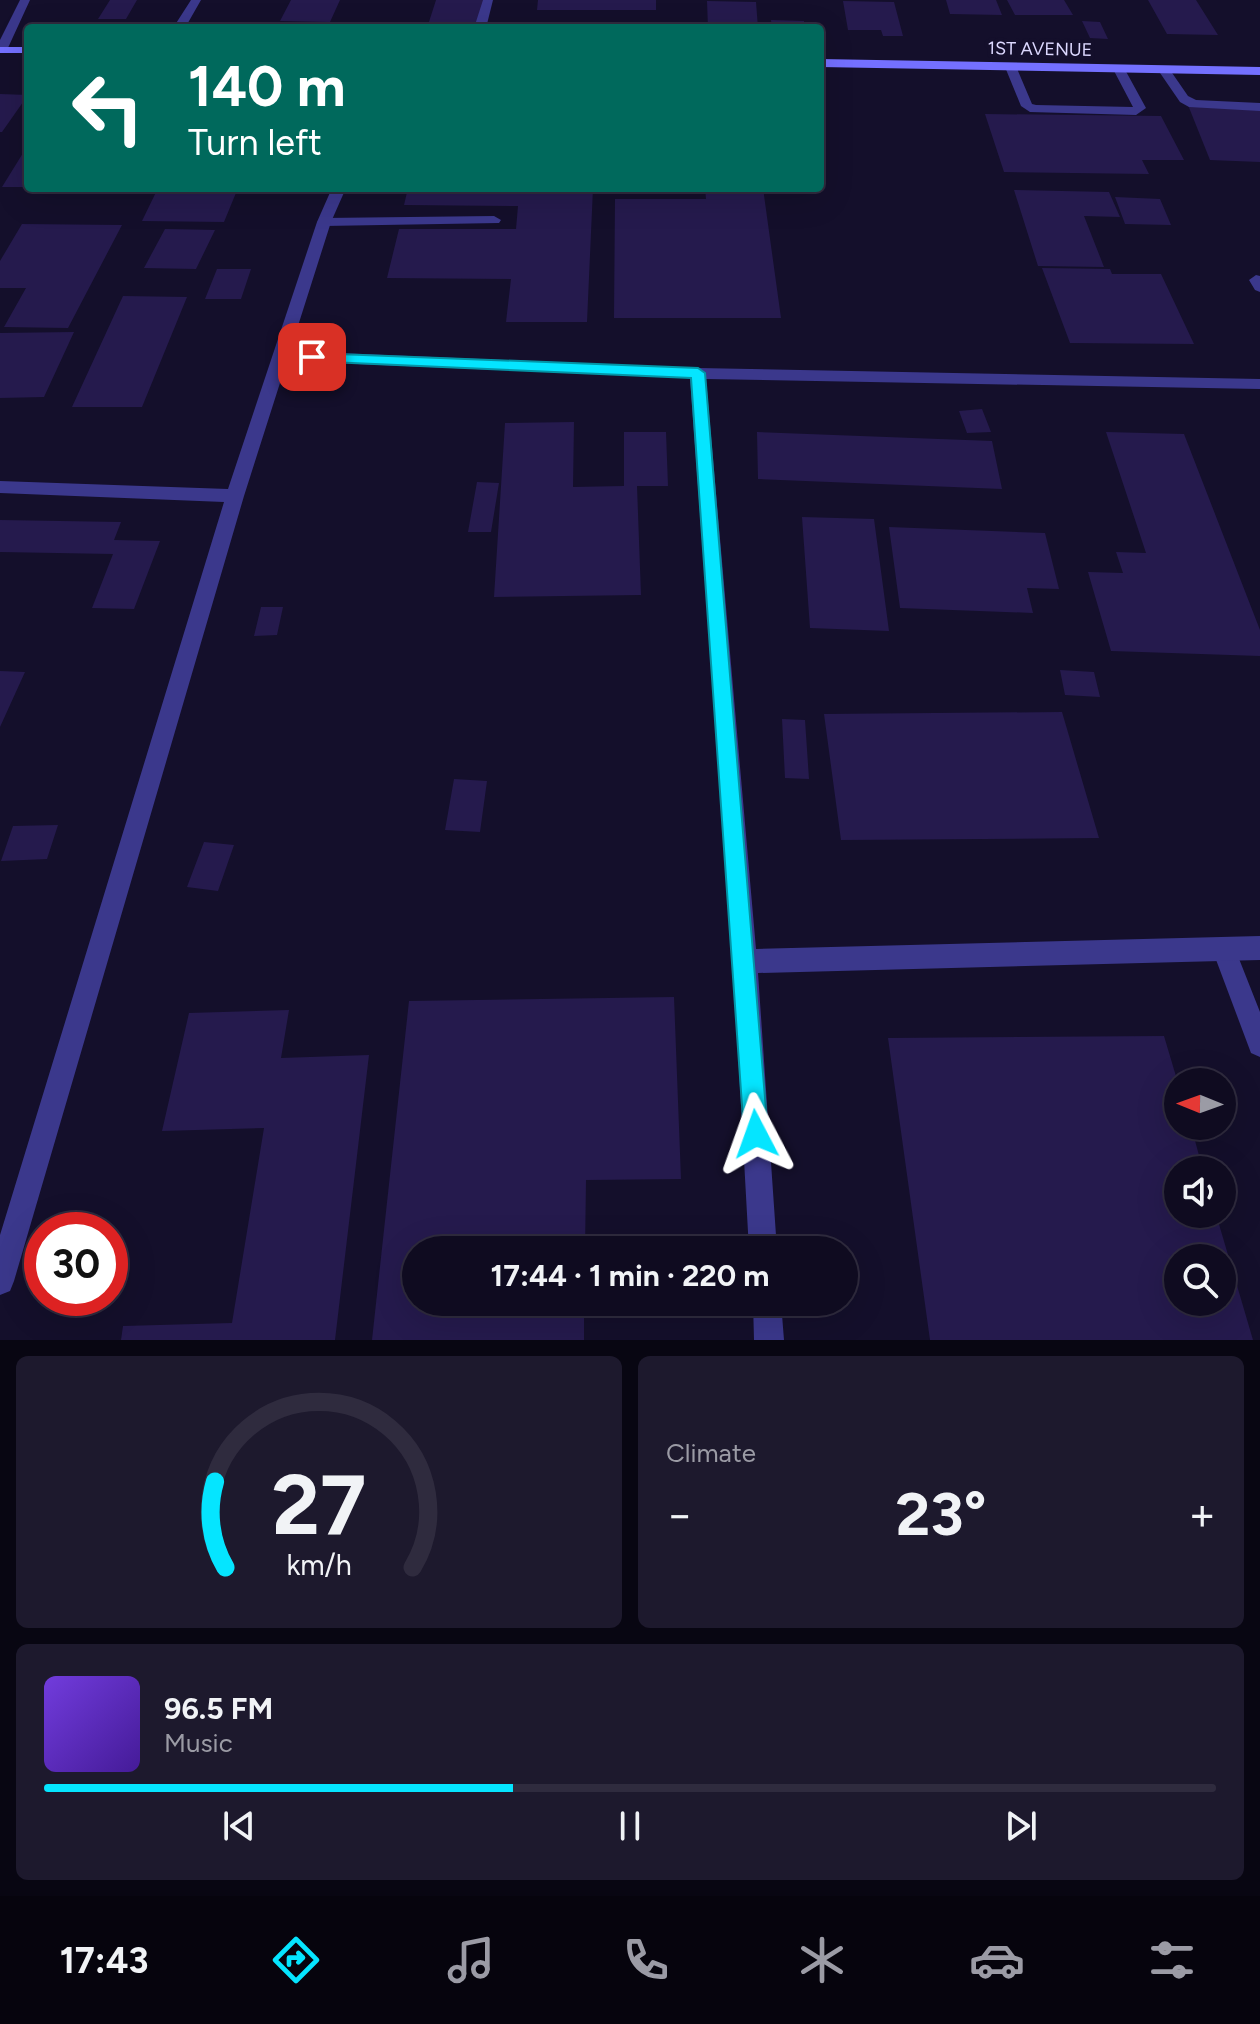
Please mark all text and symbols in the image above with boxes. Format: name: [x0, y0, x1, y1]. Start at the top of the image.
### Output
street label: 1ST AVENUE: [987, 37, 1093, 61]
text: 140 m: [188, 53, 346, 120]
icon: left: [56, 56, 160, 160]
text: Turn left: [188, 121, 322, 164]
pin: [278, 323, 346, 391]
icon: arrive: [290, 335, 334, 379]
north arrow: [1164, 1068, 1236, 1140]
map controls: [1164, 1068, 1236, 1316]
position arrow: [714, 1092, 798, 1176]
button: sound: [1164, 1156, 1236, 1228]
speed limit sign: 30: [24, 1212, 128, 1316]
button: search: [1164, 1244, 1236, 1316]
text: 17:44 · 1 min · 220 m: [491, 1257, 769, 1294]
text: Climate: [666, 1437, 756, 1469]
text: 27: [272, 1455, 366, 1555]
text: 23°: [896, 1478, 986, 1550]
text: −: [666, 1488, 693, 1541]
text: +: [1189, 1488, 1216, 1541]
text: km/h: [286, 1548, 352, 1582]
text: 96.5 FM: [164, 1690, 273, 1727]
text: Music: [164, 1727, 233, 1759]
icon: previous: [217, 1804, 261, 1848]
icon: pause: [608, 1804, 652, 1848]
icon: next: [999, 1804, 1043, 1848]
icon: directions: [268, 1932, 324, 1988]
icon: music: [443, 1932, 499, 1988]
icon: phone: [618, 1932, 674, 1988]
icon: climate: [794, 1932, 850, 1988]
icon: car: [969, 1932, 1025, 1988]
icon: filters: [1144, 1932, 1200, 1988]
text: 17:43: [60, 1939, 149, 1982]

